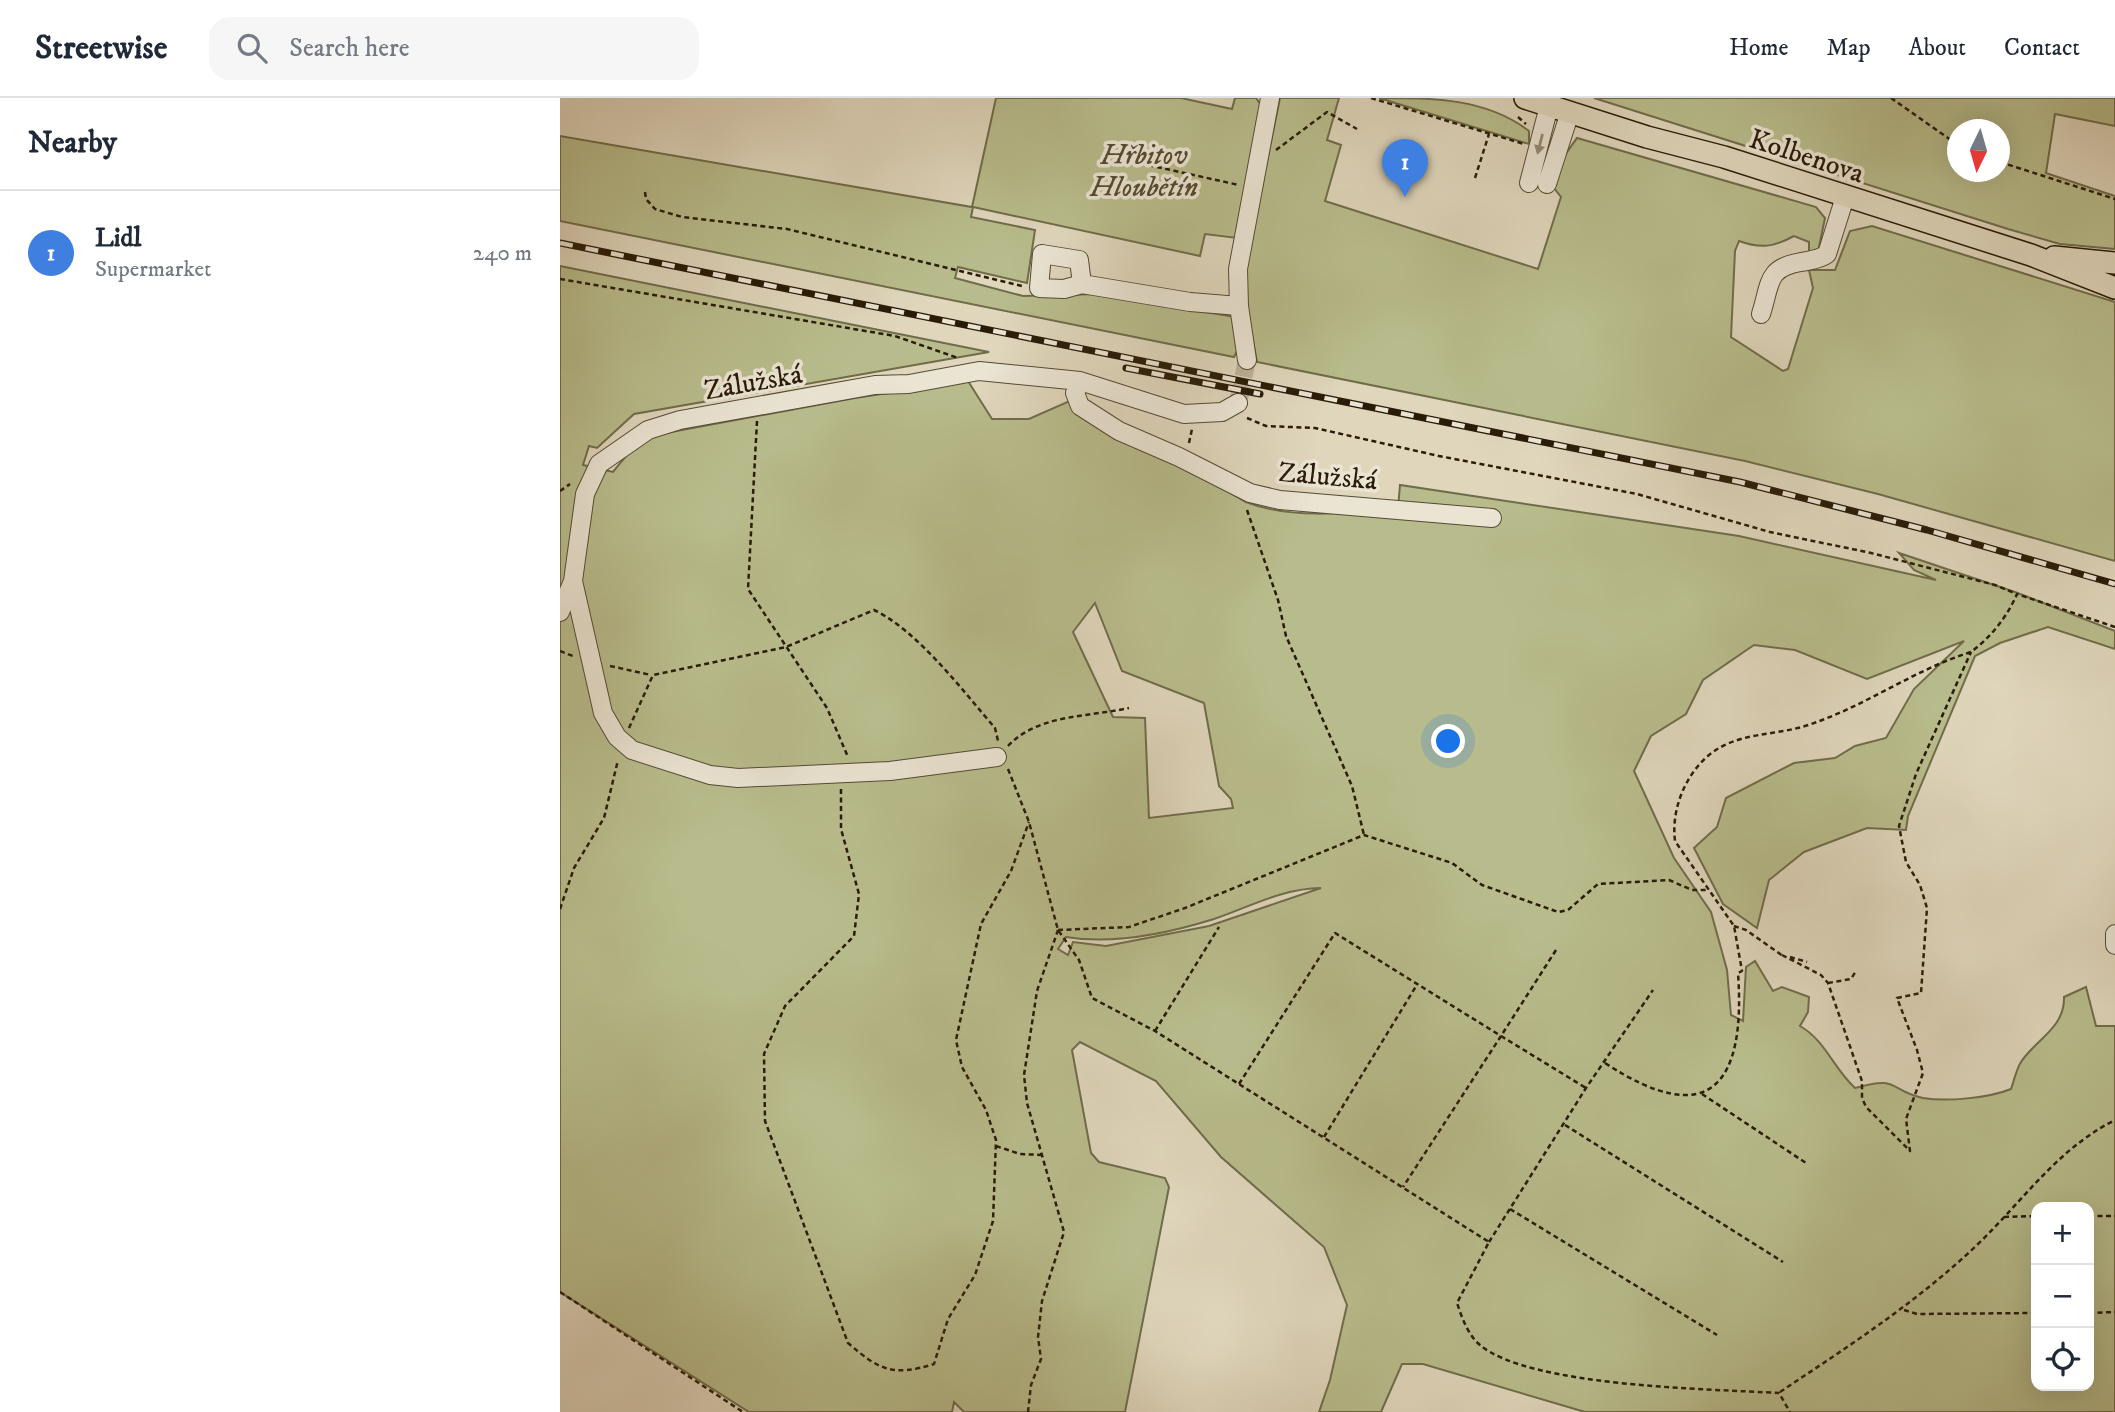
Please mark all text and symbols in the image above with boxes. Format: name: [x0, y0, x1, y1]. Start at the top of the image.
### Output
search box: [209, 17, 699, 80]
text: Streetwise: [35, 28, 167, 69]
icon: search: [233, 29, 271, 67]
text: Search here: [289, 32, 409, 65]
text: Home: [1729, 33, 1788, 63]
text: Map: [1826, 33, 1871, 63]
text: About: [1909, 33, 1966, 63]
text: Contact: [2004, 33, 2080, 63]
north arrow: [1947, 119, 2010, 182]
street label: Kolbenova: [1745, 121, 1868, 191]
text: Nearby: [28, 125, 117, 162]
one-way arrow: [1534, 134, 1545, 156]
park label: Hřbitov Hloubětín: [1089, 138, 1198, 205]
pin: 1: [1382, 139, 1428, 197]
text: Lidl: [95, 222, 141, 255]
text: 1: [47, 239, 55, 268]
text: 240 m: [473, 239, 532, 268]
text: Supermarket: [95, 255, 211, 284]
street label: Zálužská: [701, 357, 805, 408]
street label: Zálužská: [1277, 455, 1379, 498]
your location: [1431, 724, 1465, 758]
map controls: [2031, 1202, 2094, 1391]
button: +: [2031, 1202, 2094, 1265]
button: −: [2031, 1265, 2094, 1328]
button: locate: [2031, 1328, 2094, 1391]

